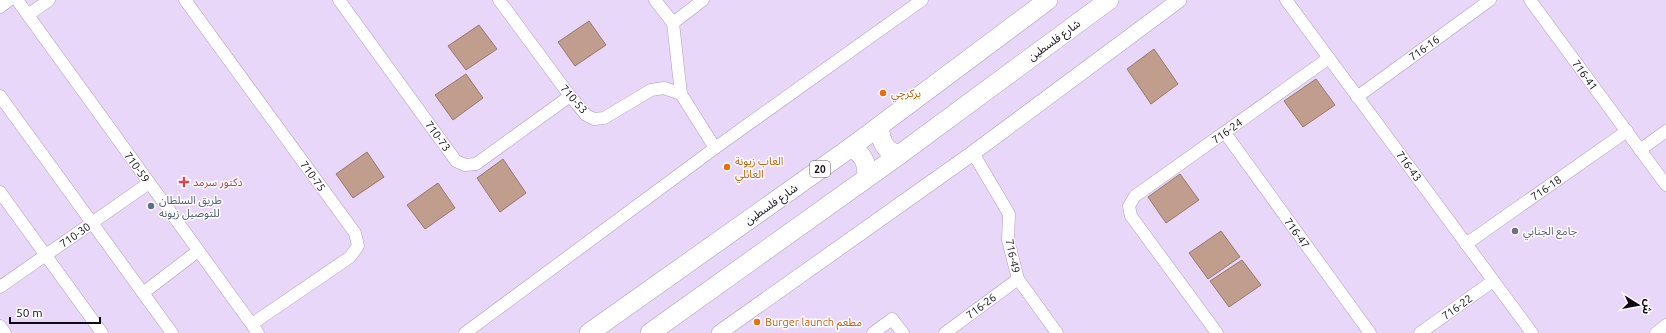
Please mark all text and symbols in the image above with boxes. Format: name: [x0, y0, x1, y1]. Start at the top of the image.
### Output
street label: شارع فلسطين: [1026, 17, 1084, 65]
street label: 716-16: [1407, 33, 1441, 63]
street label: 716-41: [1570, 58, 1600, 92]
street label: 710-53: [558, 82, 590, 116]
place label: بركرچي: [891, 87, 921, 103]
marker: بركرچي: [878, 88, 888, 98]
street label: 716-24: [1210, 116, 1244, 146]
street label: 710-73: [423, 119, 453, 153]
street label: 716-43: [1394, 149, 1424, 183]
street label: 710-59: [122, 150, 152, 184]
place label: العاب زيونة العائلي: [735, 155, 783, 184]
street label: 710-75: [298, 159, 328, 193]
road number: 20: [810, 161, 830, 177]
marker: العاب زيونة العائلي: [722, 162, 732, 172]
street label: 716-18: [1529, 173, 1563, 203]
marker: دكتور سرمد: [178, 176, 190, 188]
place label: دكتور سرمد: [193, 176, 243, 189]
street label: شارع فلسطين: [742, 181, 801, 228]
place label: طريق السلطان للتوصيل زيونه: [159, 194, 222, 220]
marker: طريق السلطان للتوصيل زيونه: [146, 201, 156, 211]
street label: 716-47: [1282, 216, 1312, 250]
street label: 710-30: [58, 220, 92, 250]
place label: جامع الجنابي: [1523, 225, 1578, 241]
marker: جامع الجنابي: [1510, 226, 1520, 236]
street label: 716-49: [1004, 238, 1022, 274]
north arrow: [1618, 285, 1658, 325]
street label: 716-26: [964, 291, 998, 321]
street label: 716-22: [1440, 292, 1474, 322]
text: ش: [1640, 298, 1655, 315]
scale bar: [10, 299, 100, 325]
text: 50 m: [16, 306, 43, 319]
place label: Burger launch مطعم: [765, 316, 862, 331]
marker: Burger launch مطعم: [752, 317, 762, 327]

